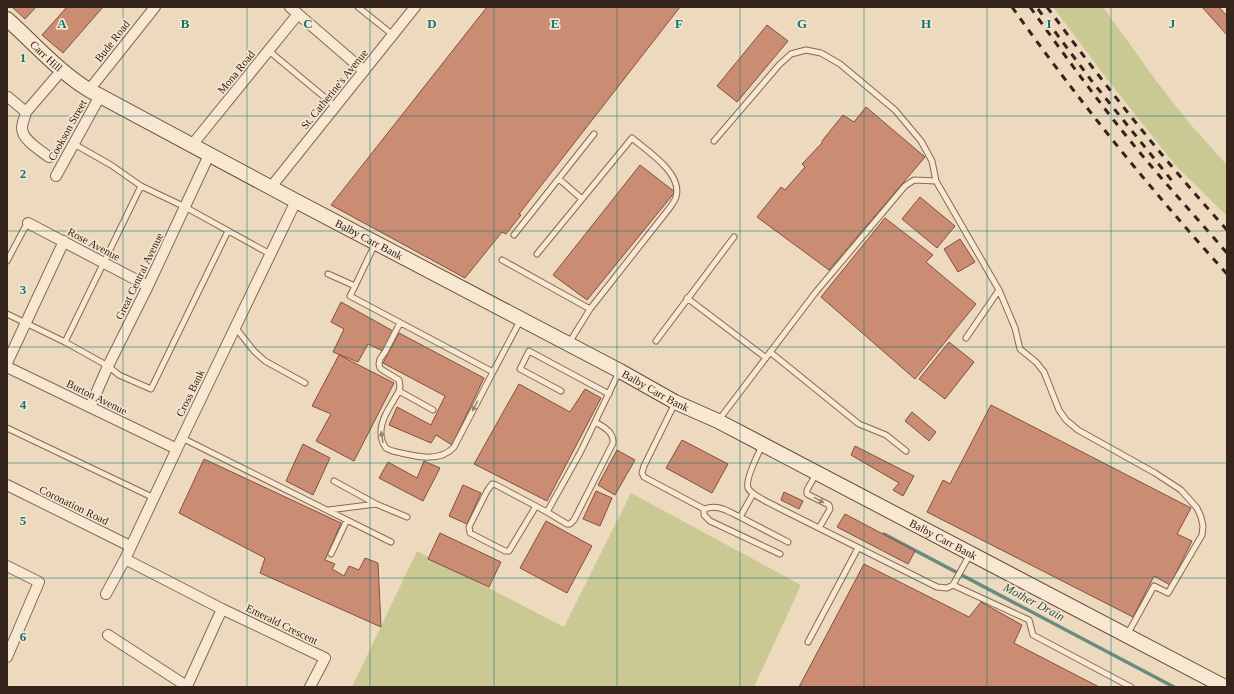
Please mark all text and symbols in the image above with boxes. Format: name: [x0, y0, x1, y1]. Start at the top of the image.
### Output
text: A: [57, 16, 67, 31]
text: B: [181, 16, 190, 31]
text: C: [303, 16, 313, 31]
text: D: [427, 16, 437, 31]
text: E: [551, 16, 559, 31]
text: F: [675, 16, 683, 31]
text: G: [797, 16, 807, 31]
text: H: [921, 16, 931, 31]
text: I: [1046, 16, 1052, 31]
text: J: [1169, 16, 1176, 31]
street label: Bude Road: [92, 18, 132, 64]
street label: Carr Hill: [28, 38, 65, 74]
street label: St. Catherine's Avenue: [298, 47, 370, 131]
street label: Mona Road: [215, 48, 257, 96]
text: 1: [20, 50, 26, 65]
street label: Cookson Street: [45, 98, 89, 162]
text: 2: [20, 166, 26, 181]
street label: Balby Carr Bank: [333, 217, 405, 262]
street label: Rose Avenue: [66, 225, 122, 263]
street label: Great Central Avenue: [113, 231, 165, 321]
text: 3: [20, 282, 27, 297]
street label: Cross Bank: [173, 367, 207, 419]
street label: Balby Carr Bank: [620, 367, 691, 414]
street label: Burton Avenue: [65, 377, 129, 417]
text: 4: [20, 397, 27, 412]
one-way arrow: [472, 401, 478, 412]
one-way arrow: [379, 431, 385, 443]
street label: Coronation Road: [37, 483, 111, 527]
one-way arrow: [813, 497, 825, 504]
text: 5: [20, 513, 27, 528]
street label: Balby Carr Bank: [907, 517, 980, 562]
water label: Mother Drain: [1000, 580, 1067, 624]
street label: Emerald Crescent: [244, 601, 320, 647]
text: 6: [20, 629, 27, 644]

